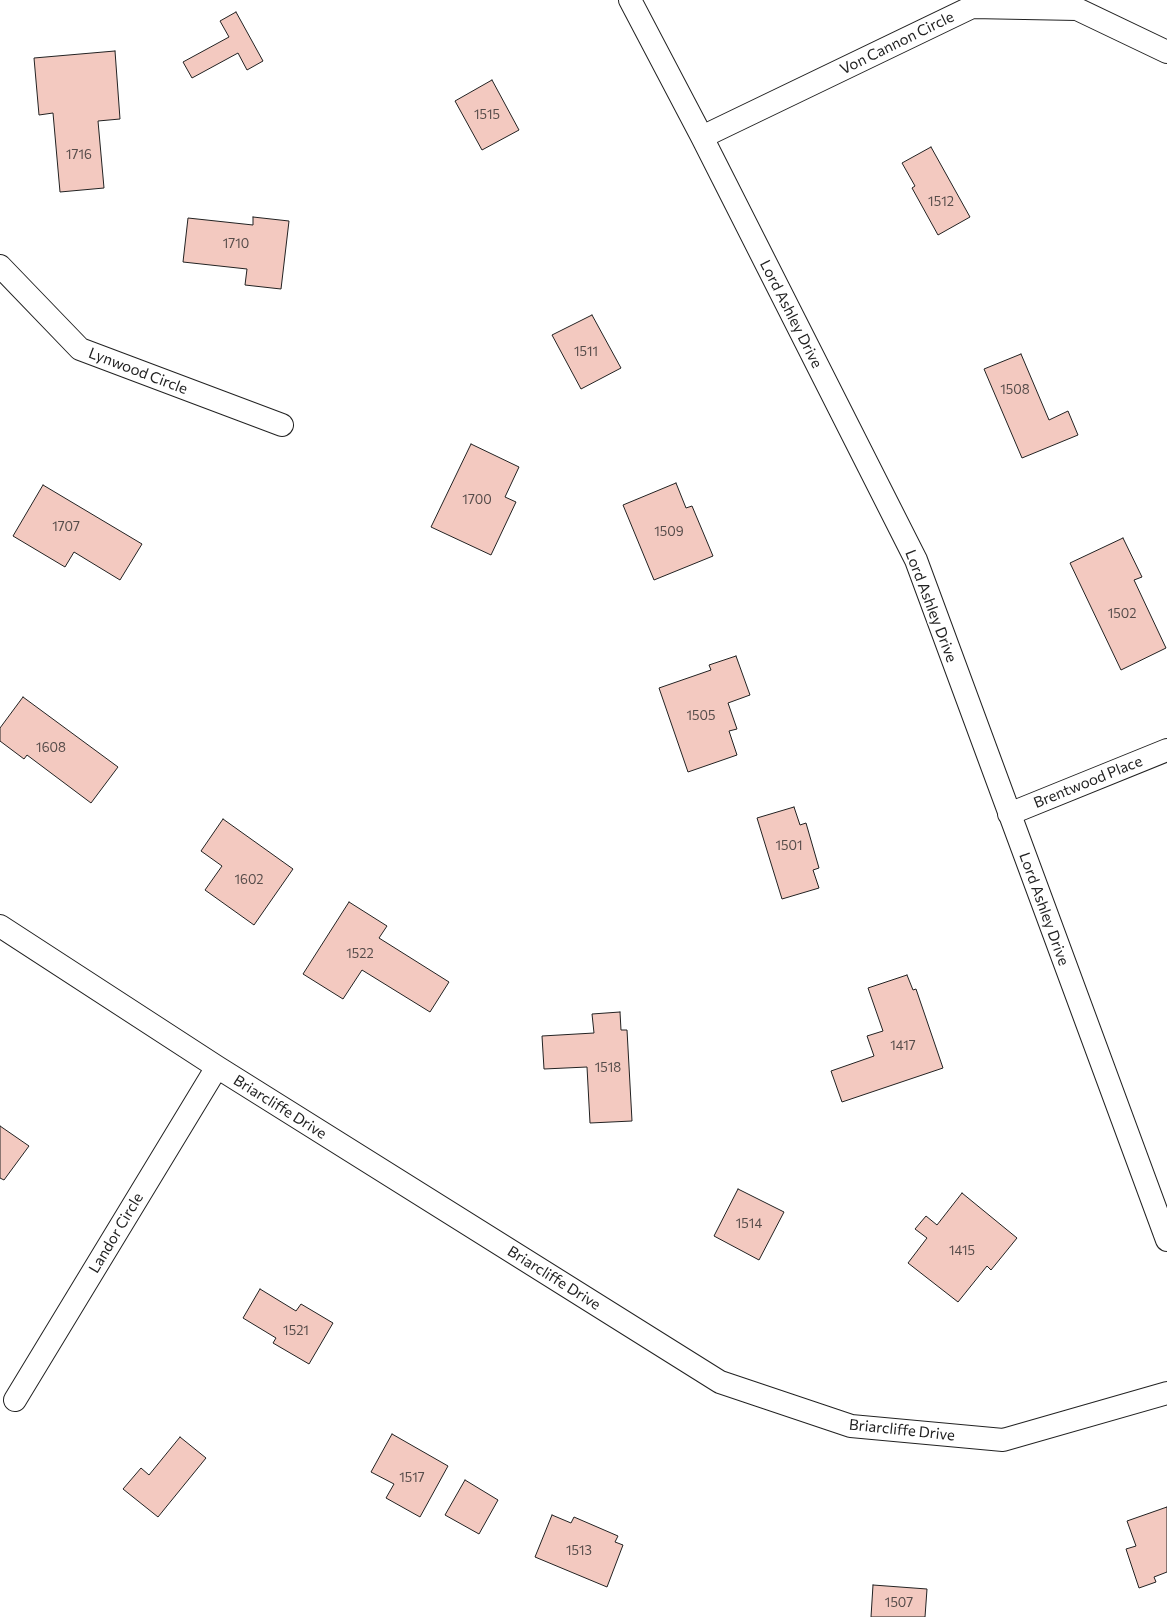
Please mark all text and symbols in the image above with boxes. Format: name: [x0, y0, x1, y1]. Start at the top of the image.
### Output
street label: Von Cannon Circle: [837, 8, 957, 78]
house number: 1515: [474, 107, 500, 123]
house number: 1716: [66, 147, 92, 163]
house number: 1512: [928, 194, 954, 210]
house number: 1710: [223, 236, 249, 252]
street label: Lord Ashley Drive: [756, 257, 826, 371]
street label: Lynwood Circle: [86, 344, 190, 398]
house number: 1511: [574, 344, 598, 360]
house number: 1508: [1000, 382, 1030, 398]
house number: 1700: [462, 492, 492, 508]
house number: 1707: [52, 519, 80, 535]
house number: 1509: [654, 524, 684, 540]
street label: Lord Ashley Drive: [901, 547, 961, 665]
house number: 1502: [1108, 606, 1136, 622]
house number: 1505: [687, 708, 715, 724]
house number: 1608: [36, 740, 66, 756]
street label: Brentwood Place: [1031, 752, 1145, 812]
house number: 1501: [775, 838, 803, 854]
street label: Lord Ashley Drive: [1015, 850, 1073, 968]
house number: 1602: [234, 872, 264, 888]
house number: 1522: [346, 946, 374, 962]
house number: 1417: [890, 1038, 916, 1054]
house number: 1518: [595, 1060, 621, 1076]
street label: Briarcliffe Drive: [230, 1071, 330, 1143]
street label: Landor Circle: [85, 1190, 147, 1276]
house number: 1514: [736, 1216, 762, 1232]
street label: Briarcliffe Drive: [504, 1242, 604, 1314]
house number: 1415: [949, 1243, 975, 1259]
house number: 1521: [283, 1323, 309, 1339]
street label: Briarcliffe Drive: [848, 1415, 956, 1445]
house number: 1517: [399, 1470, 425, 1486]
house number: 1513: [566, 1543, 592, 1559]
house number: 1507: [885, 1595, 913, 1611]

